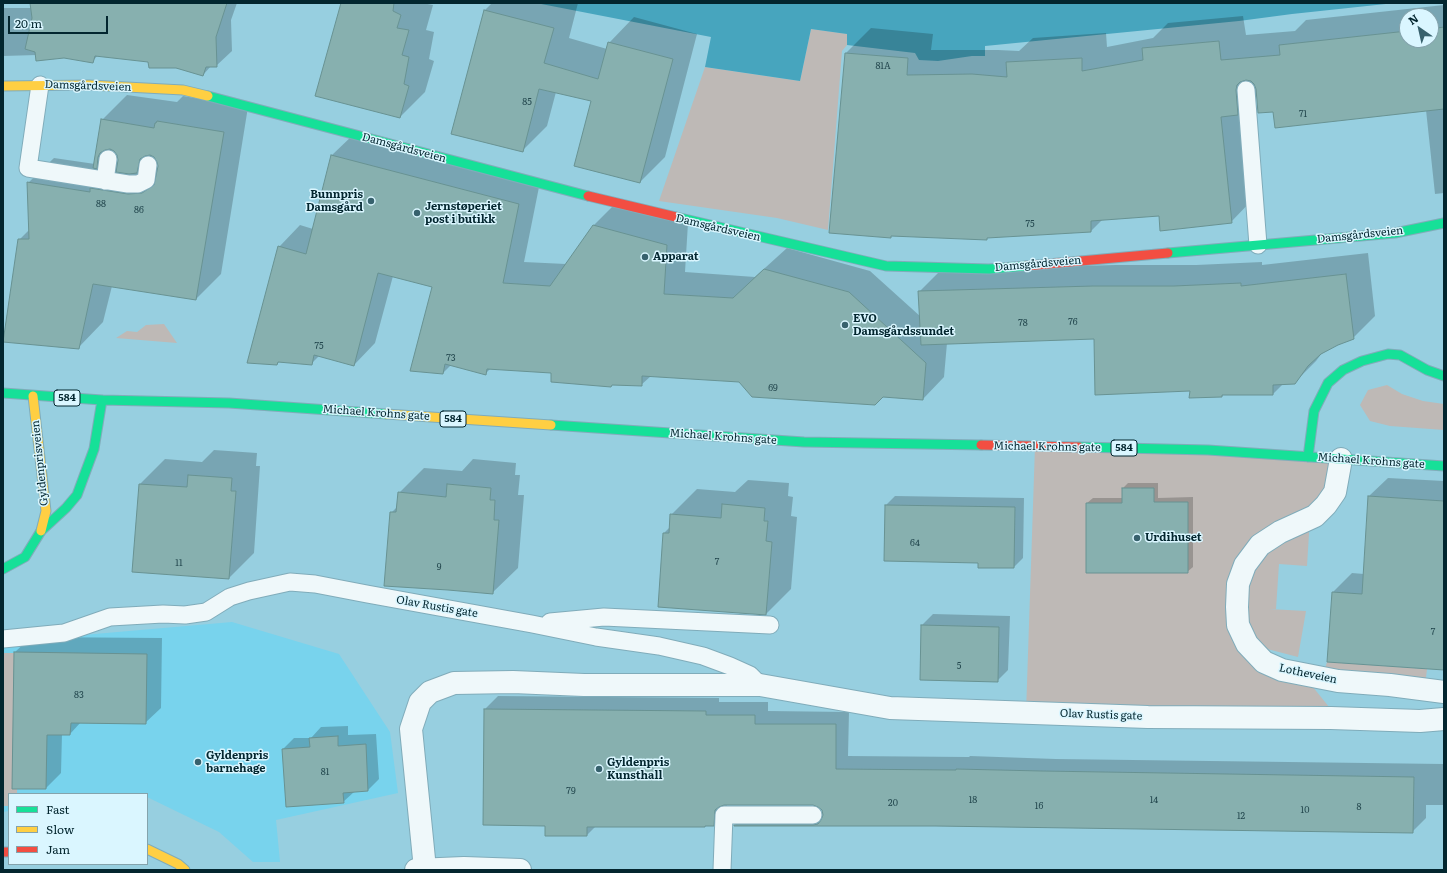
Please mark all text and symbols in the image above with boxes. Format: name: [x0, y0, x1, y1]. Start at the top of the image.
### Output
scale bar: [10, 8, 110, 34]
north arrow: [1399, 8, 1439, 48]
text: N: [1405, 10, 1421, 28]
text: 20 m: [15, 14, 42, 32]
house number: 81A: [875, 61, 891, 71]
street label: Damsgårdsveien: [44, 78, 132, 94]
house number: 85: [522, 97, 532, 107]
house number: 71: [1299, 109, 1307, 119]
street label: Damsgårdsveien: [360, 130, 448, 166]
place label: Bunnpris Damsgård: [306, 188, 363, 214]
marker: Bunnpris Damsgård: [366, 196, 376, 206]
house number: 88: [96, 199, 106, 209]
place label: Jernstøperiet post i butikk: [425, 200, 502, 226]
house number: 86: [134, 205, 144, 215]
marker: Jernstøperiet post i butikk: [412, 208, 422, 218]
street label: Damsgårdsveien: [674, 212, 762, 244]
house number: 75: [1026, 219, 1034, 229]
street label: Damsgårdsveien: [1316, 224, 1404, 246]
place label: Apparat: [653, 250, 699, 264]
marker: Apparat: [640, 252, 650, 262]
street label: Damsgårdsveien: [994, 254, 1082, 274]
place label: EVO Damsgårdssundet: [853, 312, 954, 338]
house number: 76: [1068, 317, 1078, 327]
house number: 78: [1018, 318, 1028, 328]
marker: EVO Damsgårdssundet: [840, 320, 850, 330]
house number: 75: [315, 341, 323, 351]
house number: 73: [446, 353, 456, 363]
house number: 69: [768, 383, 778, 393]
road number: 584: [54, 390, 80, 406]
street label: Michael Krohns gate: [322, 403, 430, 423]
road number: 584: [440, 411, 466, 427]
street label: Gyldenprisveien: [29, 420, 51, 506]
street label: Michael Krohns gate: [669, 427, 777, 447]
street label: Michael Krohns gate: [993, 439, 1101, 455]
road number: 584: [1111, 440, 1137, 456]
street label: Michael Krohns gate: [1317, 451, 1425, 471]
place label: Urdihuset: [1145, 531, 1202, 545]
marker: Urdihuset: [1132, 533, 1142, 543]
house number: 64: [910, 538, 920, 548]
house number: 7: [715, 557, 719, 567]
house number: 11: [175, 558, 183, 568]
house number: 9: [437, 562, 441, 572]
street label: Olav Rustis gate: [395, 593, 479, 621]
house number: 7: [1431, 627, 1435, 637]
house number: 5: [957, 661, 961, 671]
street label: Lotheveien: [1278, 661, 1338, 687]
house number: 83: [74, 690, 84, 700]
street label: Olav Rustis gate: [1060, 707, 1142, 723]
place label: Gyldenpris barnehage: [206, 749, 268, 775]
place label: Gyldenpris Kunsthall: [607, 756, 669, 782]
marker: Gyldenpris barnehage: [193, 757, 203, 767]
marker: Gyldenpris Kunsthall: [594, 764, 604, 774]
house number: 81: [321, 767, 329, 777]
house number: 79: [566, 786, 576, 796]
legend: [8, 793, 148, 865]
house number: 18: [969, 795, 977, 805]
house number: 14: [1150, 795, 1158, 805]
house number: 20: [888, 798, 898, 808]
text: Fast: [46, 800, 69, 818]
house number: 16: [1035, 801, 1043, 811]
house number: 8: [1357, 802, 1361, 812]
house number: 10: [1301, 805, 1309, 815]
house number: 12: [1237, 811, 1245, 821]
text: Slow: [46, 820, 74, 838]
text: Jam: [46, 840, 70, 858]

